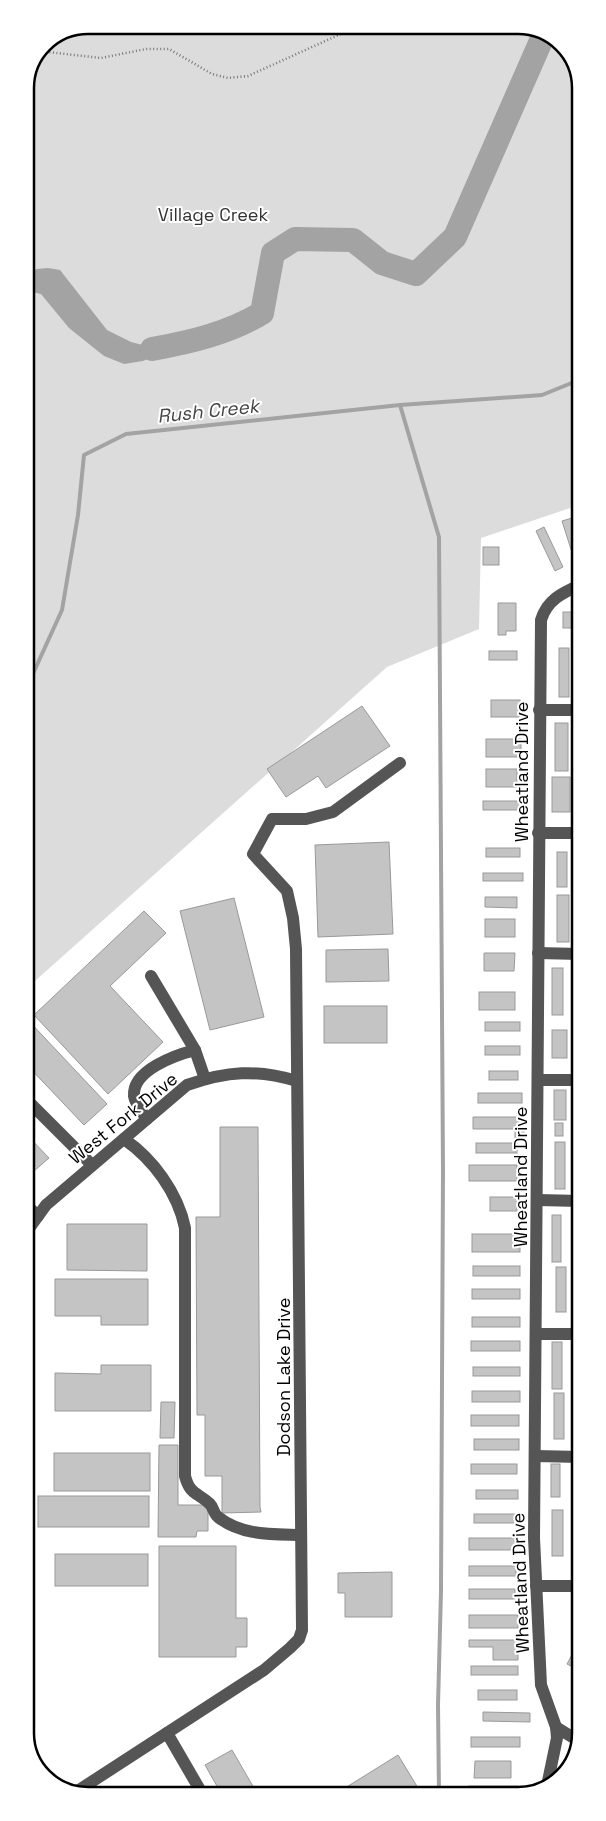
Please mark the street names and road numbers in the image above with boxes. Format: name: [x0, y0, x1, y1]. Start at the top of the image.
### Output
street label: Wheatland Drive: [510, 702, 533, 842]
street label: West Fork Drive: [64, 1067, 182, 1169]
street label: Wheatland Drive: [509, 1107, 532, 1247]
street label: Dodson Lake Drive: [272, 1298, 295, 1456]
street label: Wheatland Drive: [506, 1512, 534, 1654]

